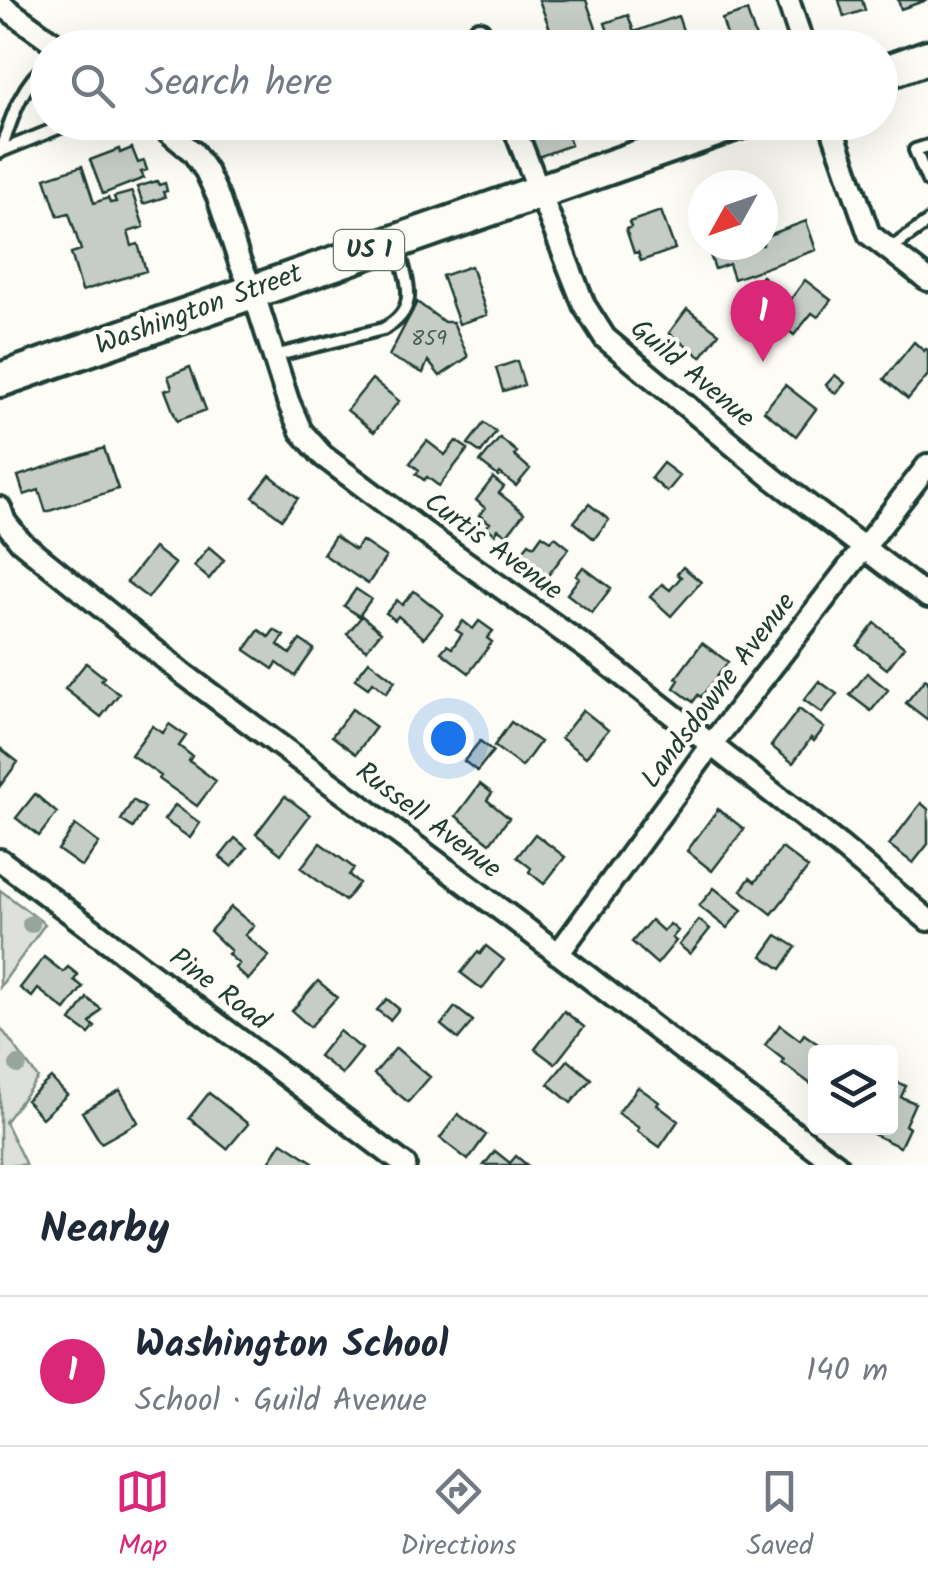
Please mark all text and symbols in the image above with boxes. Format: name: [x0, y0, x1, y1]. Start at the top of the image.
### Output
search box: [30, 30, 898, 140]
text: Search here: [145, 55, 332, 115]
icon: search: [65, 58, 120, 113]
north arrow: [688, 170, 778, 260]
road number: US 1: [334, 230, 404, 270]
street label: Washington Street: [89, 251, 310, 368]
pin: 1: [730, 280, 796, 362]
street label: Guild Avenue: [619, 308, 765, 440]
house number: 859: [411, 322, 447, 357]
street label: Curtis Avenue: [414, 481, 572, 613]
street label: Landsdowne Avenue: [630, 583, 808, 799]
your location: [423, 713, 474, 764]
street label: Russell Avenue: [345, 751, 511, 891]
street label: Pine Road: [159, 937, 280, 1044]
map controls: [808, 1045, 898, 1135]
button: layers: [808, 1045, 898, 1135]
text: Nearby: [40, 1197, 169, 1264]
text: Washington School: [135, 1316, 448, 1376]
text: 1: [68, 1346, 77, 1397]
text: 140 m: [806, 1346, 888, 1397]
text: School · Guild Avenue: [135, 1376, 427, 1427]
tab: Map: [115, 1464, 170, 1569]
tab: Directions: [400, 1464, 516, 1569]
tab: Saved: [747, 1464, 813, 1569]

